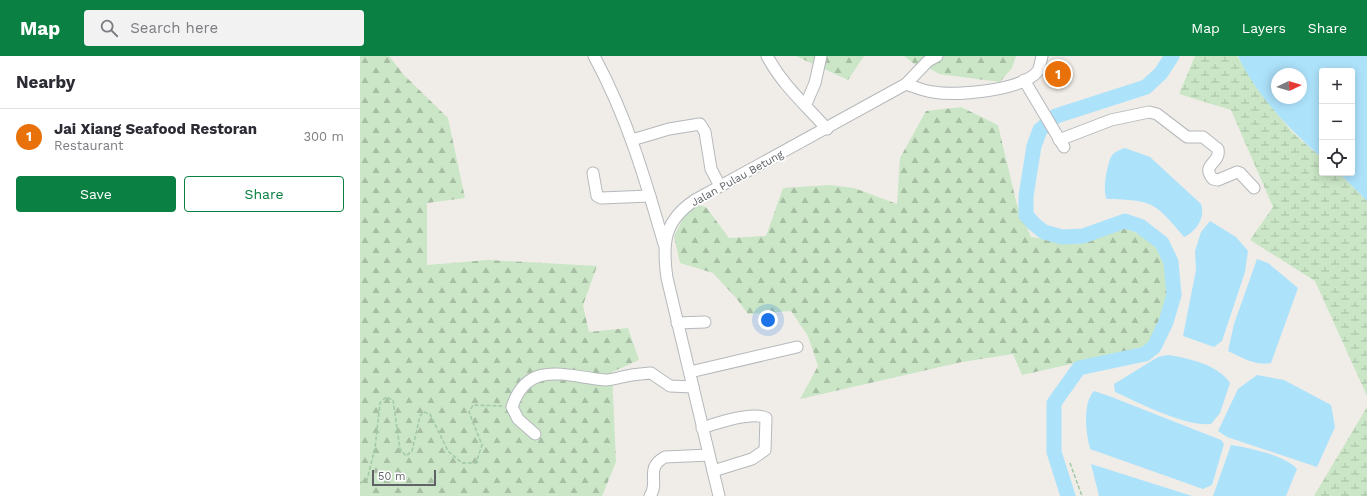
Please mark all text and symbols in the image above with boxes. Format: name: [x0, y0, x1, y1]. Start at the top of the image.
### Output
search box: [84, 10, 364, 46]
text: Map: [20, 17, 60, 40]
icon: search: [98, 17, 120, 39]
text: Search here: [130, 19, 218, 37]
text: Map: [1191, 20, 1220, 36]
text: Layers: [1242, 20, 1286, 36]
text: Share: [1308, 20, 1347, 36]
pin: 1: [1045, 59, 1071, 89]
north arrow: [1271, 68, 1307, 104]
map controls: [1319, 68, 1355, 176]
button: +: [1319, 68, 1355, 104]
text: Nearby: [16, 72, 75, 92]
button: −: [1319, 104, 1355, 140]
text: Jai Xiang Seafood Restoran: [54, 120, 257, 138]
text: 1: [26, 129, 32, 144]
text: 300 m: [303, 129, 344, 144]
text: Restaurant: [54, 138, 124, 153]
button: locate: [1319, 140, 1355, 176]
street label: Jalan Pulau Betung: [689, 148, 786, 209]
button: Save: [16, 176, 176, 212]
button: Share: [184, 176, 344, 212]
your location: [758, 310, 778, 330]
scale bar: [372, 468, 436, 487]
text: 50 m: [378, 470, 405, 483]

